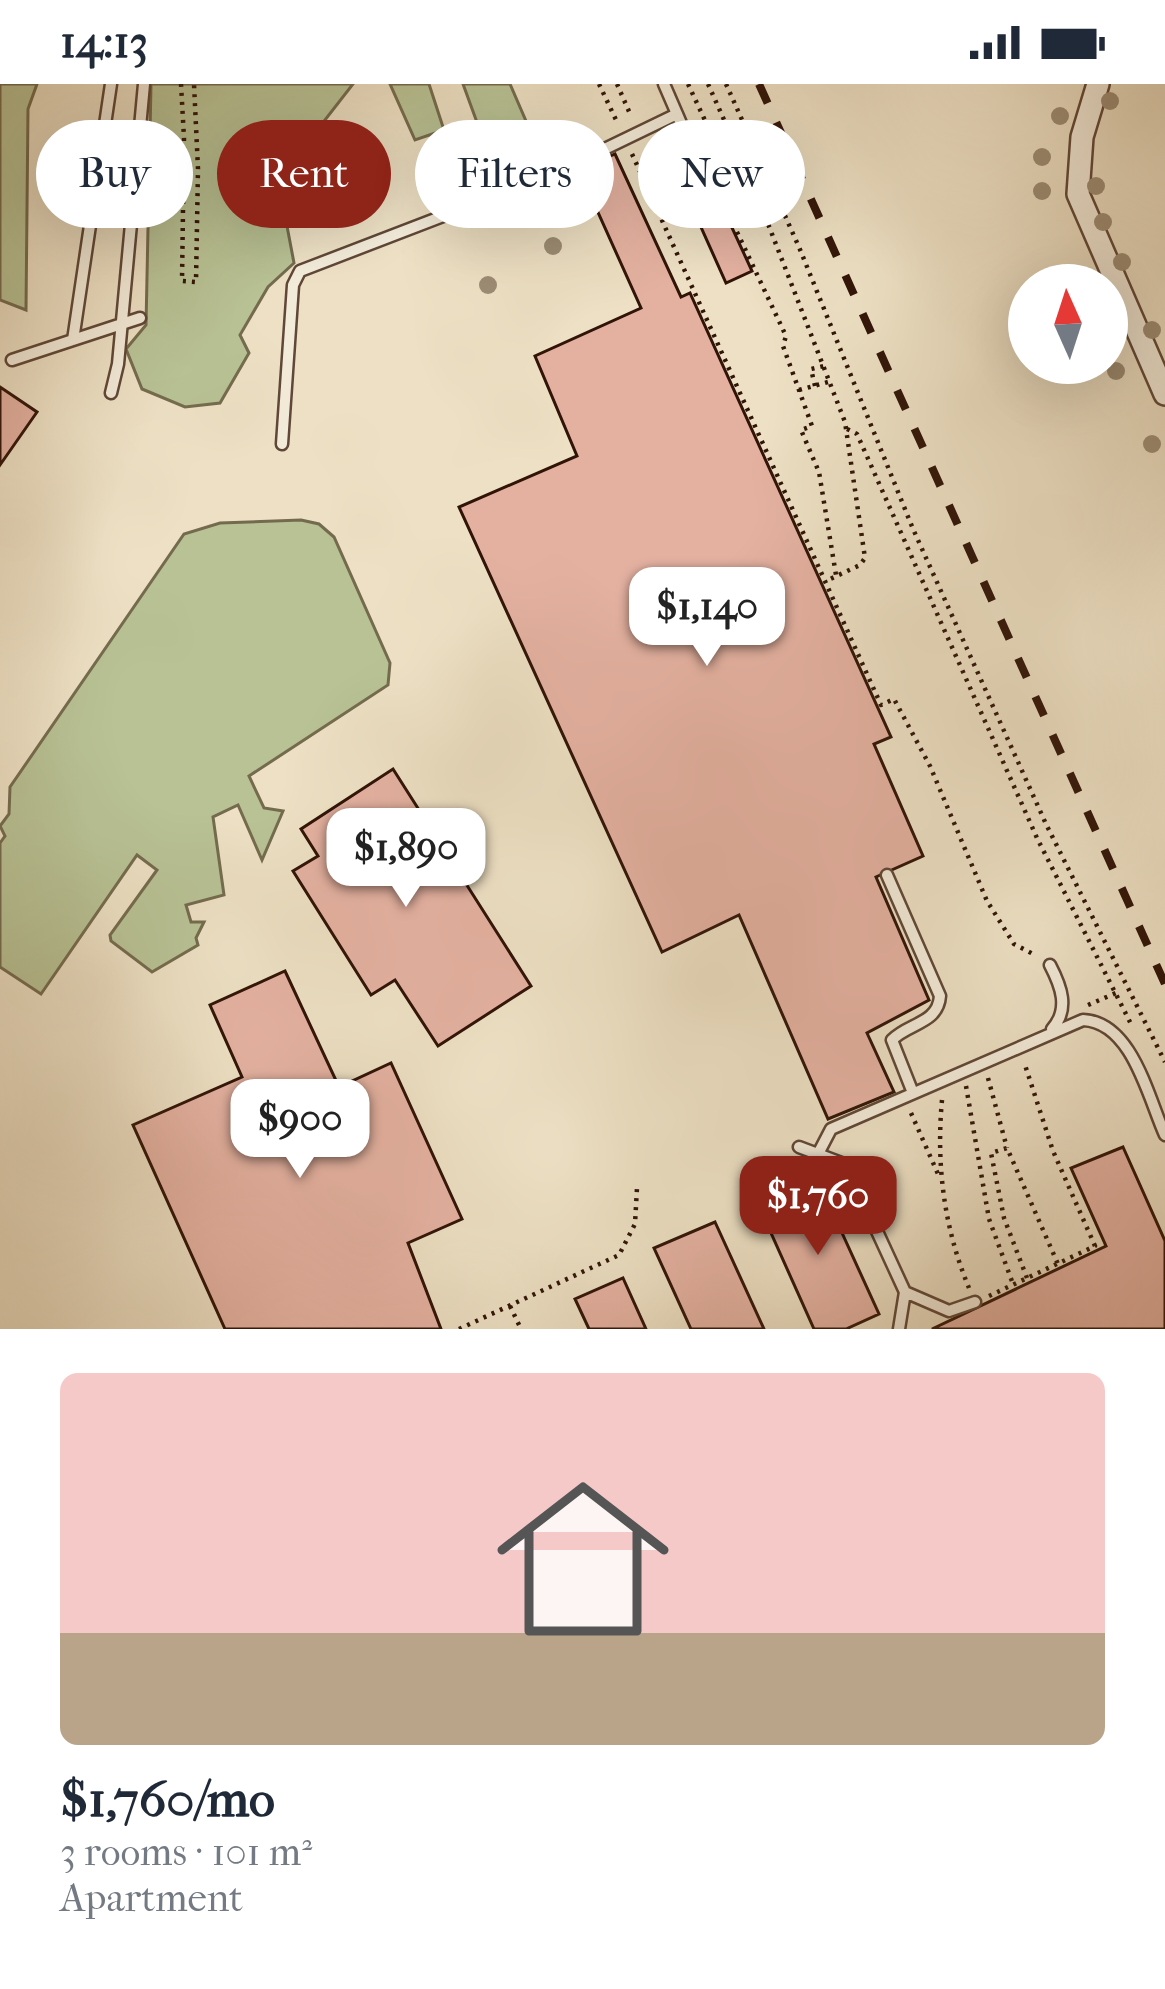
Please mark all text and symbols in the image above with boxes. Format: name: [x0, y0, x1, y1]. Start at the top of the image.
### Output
text: 14:13: [60, 16, 148, 69]
chip: Buy: [36, 120, 193, 228]
chip: Rent: [217, 120, 391, 228]
chip: Filters: [415, 120, 614, 228]
chip: New: [638, 120, 805, 228]
north arrow: [1008, 264, 1128, 384]
map controls: [1008, 264, 1128, 384]
pin: $1,140: [609, 567, 805, 669]
text: $1,140: [656, 583, 758, 629]
pin: $1,890: [308, 808, 504, 910]
text: $1,890: [353, 824, 459, 870]
pin: $900: [229, 1079, 371, 1181]
text: $900: [258, 1095, 342, 1141]
pin: $1,760: [720, 1156, 916, 1258]
text: $1,760: [767, 1172, 869, 1218]
icon: home: [475, 1451, 691, 1667]
text: $1,760/mo: [60, 1769, 275, 1829]
text: 3 rooms · 101 m²: [60, 1829, 312, 1875]
text: Apartment: [60, 1875, 243, 1921]

